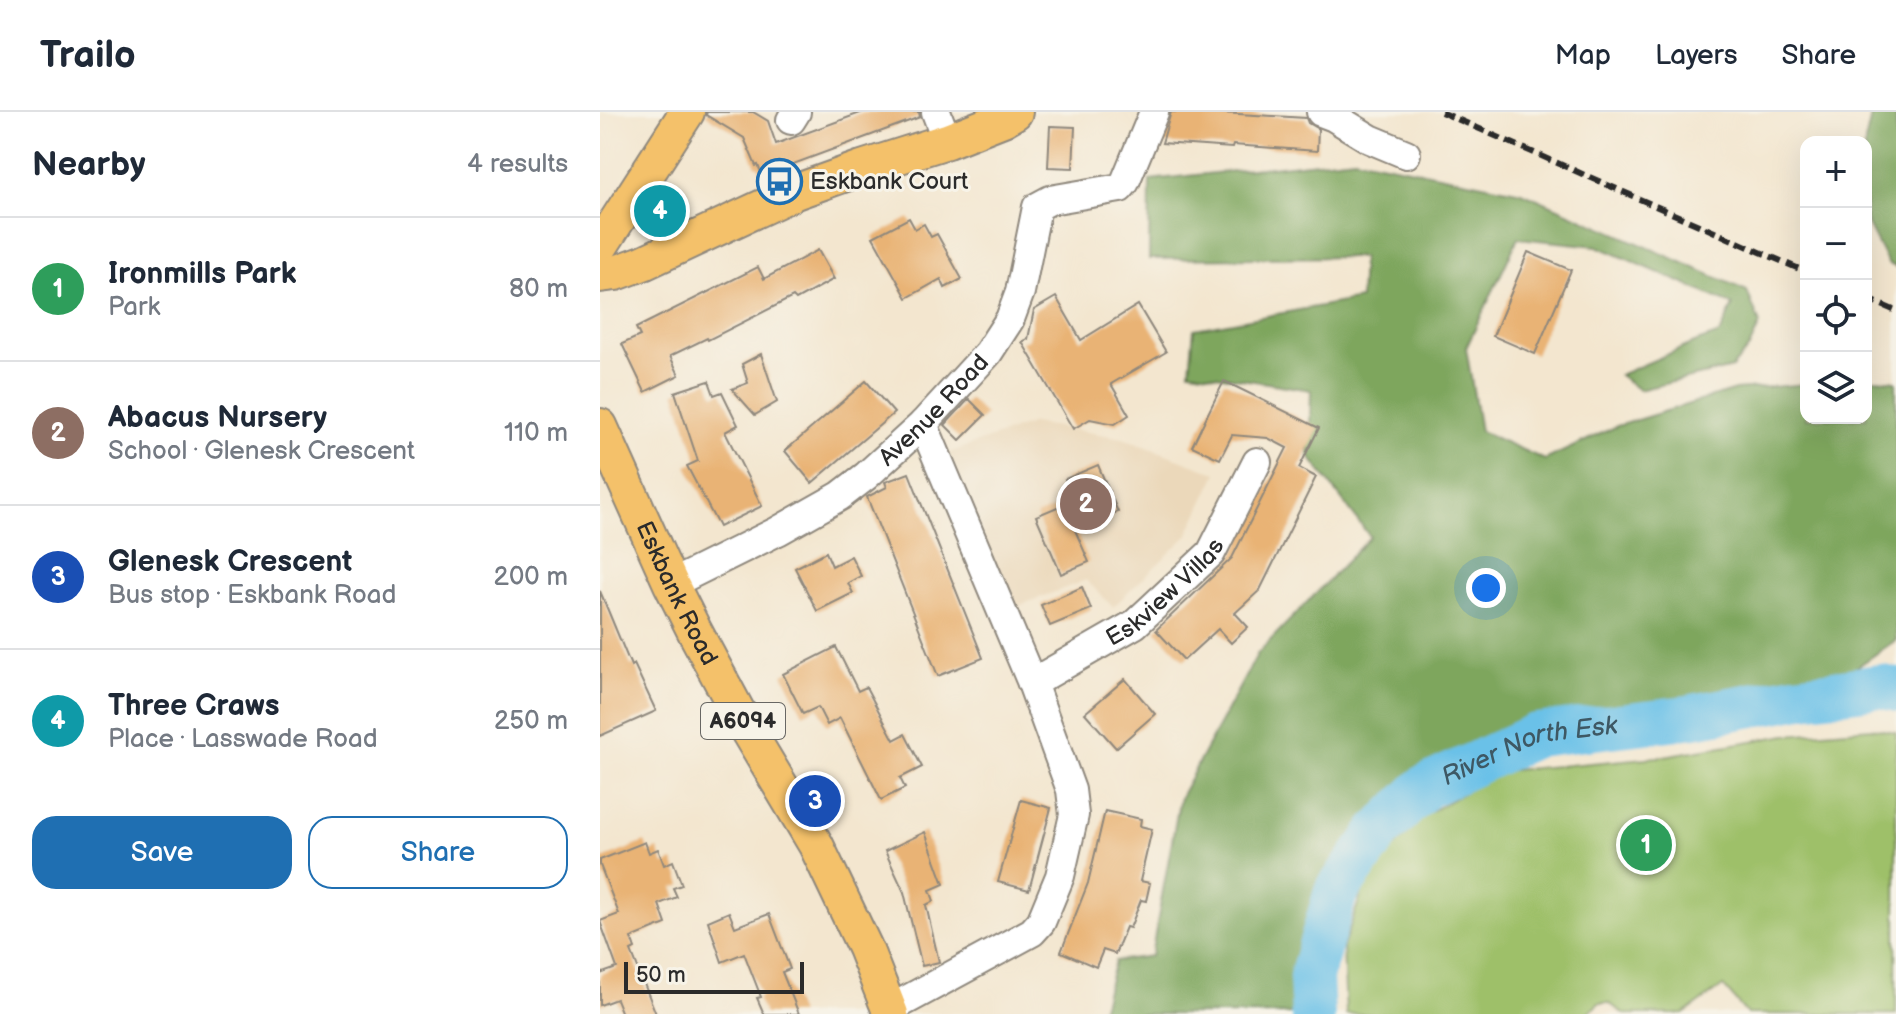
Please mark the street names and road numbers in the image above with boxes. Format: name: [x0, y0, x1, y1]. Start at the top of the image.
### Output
street label: Avenue Road: [872, 348, 994, 472]
street label: Eskbank Road: [630, 517, 724, 670]
street label: Eskview Villas: [1101, 534, 1230, 652]
road number: A6094: [701, 703, 785, 739]

